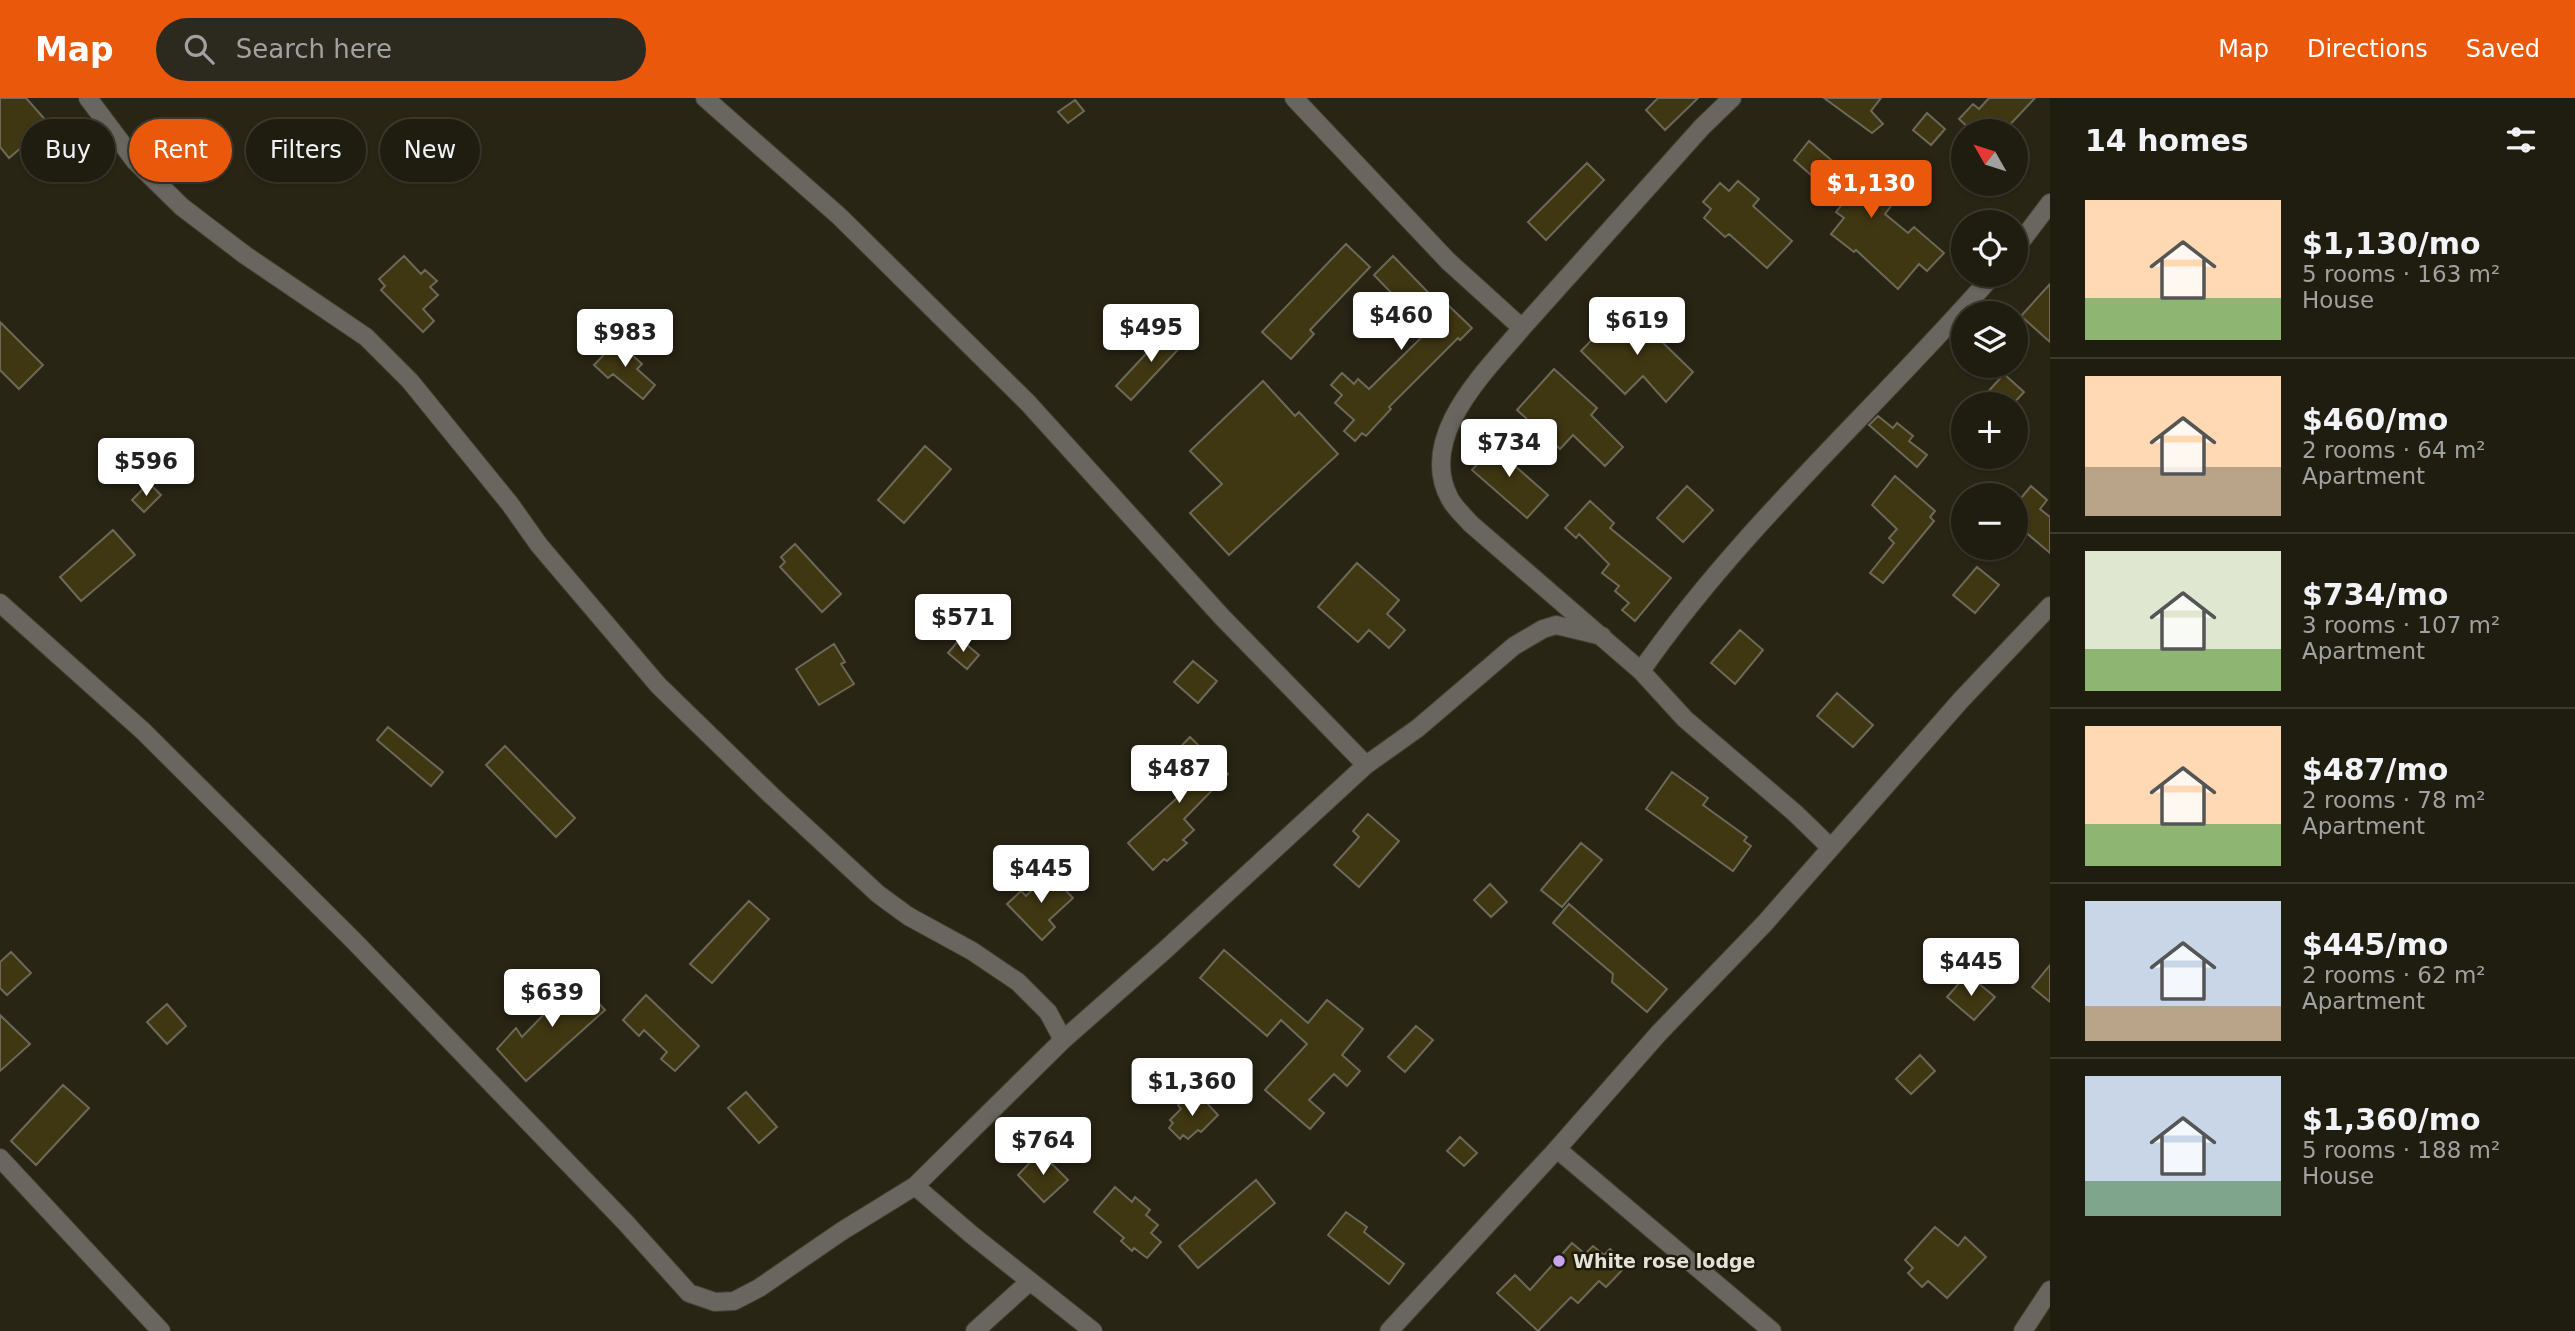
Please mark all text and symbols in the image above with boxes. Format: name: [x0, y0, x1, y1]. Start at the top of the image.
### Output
search box: [156, 18, 646, 81]
text: Map: [35, 30, 114, 69]
icon: search: [180, 30, 218, 68]
text: Search here: [236, 34, 392, 64]
text: Map: [2218, 35, 2269, 63]
text: Directions: [2307, 35, 2428, 63]
text: Saved: [2466, 35, 2540, 63]
chip: Buy: [21, 119, 115, 182]
chip: Rent: [129, 119, 232, 182]
chip: Filters: [246, 119, 366, 182]
chip: New: [380, 119, 480, 182]
north arrow: [1951, 119, 2028, 196]
map controls: [1951, 119, 2028, 560]
icon: filters: [2502, 121, 2540, 159]
text: 14 homes: [2085, 123, 2249, 158]
pin: $1,130: [1814, 160, 1928, 220]
text: $1,130: [1827, 170, 1915, 196]
button: locate: [1951, 210, 2028, 287]
text: $1,130/mo: [2302, 226, 2481, 261]
icon: home: [2141, 228, 2225, 312]
text: 5 rooms · 163 m²: [2302, 261, 2500, 287]
text: House: [2302, 287, 2374, 313]
pin: $460: [1360, 292, 1442, 352]
pin: $619: [1596, 298, 1678, 357]
button: layers: [1951, 301, 2028, 378]
text: $460: [1369, 302, 1433, 328]
pin: $495: [1110, 304, 1192, 364]
text: $619: [1605, 307, 1669, 333]
pin: $983: [584, 310, 666, 369]
text: $495: [1119, 314, 1183, 340]
text: $983: [593, 319, 657, 345]
button: +: [1951, 392, 2028, 469]
text: $460/mo: [2302, 402, 2448, 437]
icon: home: [2141, 404, 2225, 488]
pin: $734: [1468, 420, 1550, 479]
text: $734: [1477, 429, 1541, 455]
text: 2 rooms · 64 m²: [2302, 437, 2486, 463]
pin: $596: [105, 438, 187, 498]
text: $596: [114, 448, 178, 474]
text: Apartment: [2302, 463, 2425, 489]
button: −: [1951, 483, 2028, 560]
text: $734/mo: [2302, 577, 2448, 612]
icon: home: [2141, 579, 2225, 663]
pin: $571: [922, 594, 1004, 654]
text: $571: [931, 604, 995, 630]
text: 3 rooms · 107 m²: [2302, 612, 2500, 638]
text: Apartment: [2302, 638, 2425, 664]
pin: $487: [1138, 746, 1220, 805]
text: $487/mo: [2302, 752, 2448, 787]
icon: home: [2141, 754, 2225, 838]
text: $487: [1147, 755, 1211, 781]
text: 2 rooms · 78 m²: [2302, 787, 2486, 813]
text: Apartment: [2302, 813, 2425, 839]
pin: $445: [1000, 846, 1082, 905]
text: $445: [1009, 855, 1073, 881]
text: $445/mo: [2302, 927, 2448, 962]
icon: home: [2141, 929, 2225, 1013]
pin: $445: [1930, 939, 2012, 998]
text: $445: [1939, 948, 2003, 974]
text: 2 rooms · 62 m²: [2302, 962, 2486, 988]
pin: $639: [511, 970, 593, 1029]
text: $639: [520, 979, 584, 1005]
text: Apartment: [2302, 988, 2425, 1014]
pin: $1,360: [1135, 1058, 1249, 1118]
text: $1,360: [1148, 1068, 1236, 1094]
text: $1,360/mo: [2302, 1102, 2481, 1137]
icon: home: [2141, 1104, 2225, 1188]
pin: $764: [1002, 1118, 1084, 1177]
text: $764: [1011, 1127, 1075, 1153]
text: 5 rooms · 188 m²: [2302, 1137, 2500, 1163]
text: House: [2302, 1163, 2374, 1189]
place label: White rose lodge: [1573, 1250, 1755, 1272]
marker: White rose lodge: [1551, 1253, 1567, 1269]

